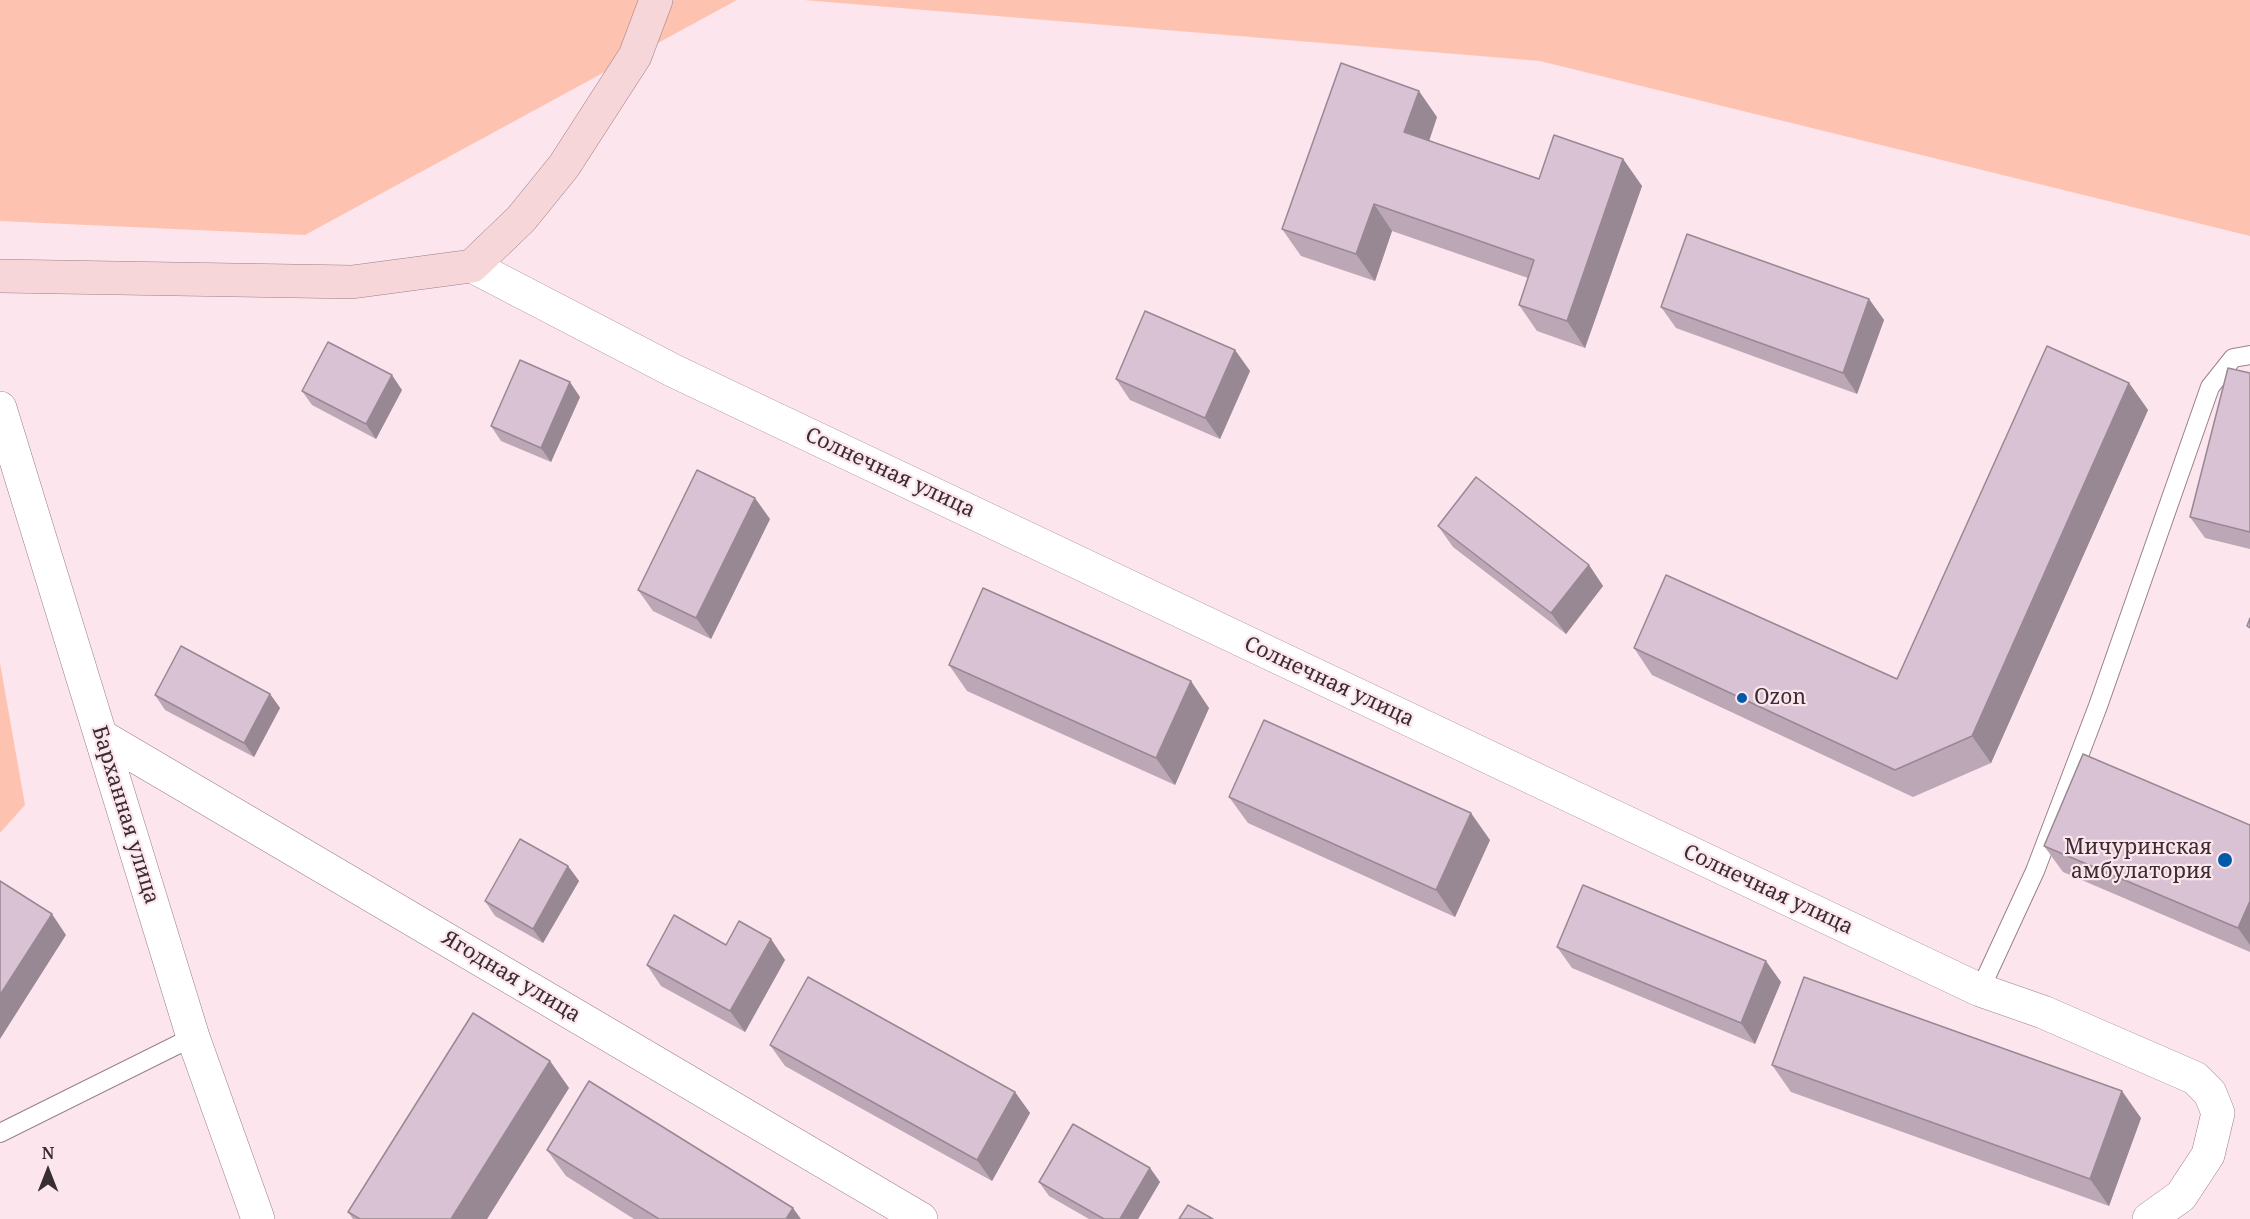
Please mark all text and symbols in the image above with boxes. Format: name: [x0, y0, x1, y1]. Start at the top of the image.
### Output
street label: Солнечная улица: [801, 423, 979, 523]
street label: Солнечная улица: [1240, 632, 1418, 732]
place label: Ozon: [1754, 685, 1806, 711]
marker: Ozon: [1735, 691, 1749, 705]
street label: Барханная улица: [86, 723, 164, 907]
place label: Мичуринская амбулатория: [2064, 835, 2212, 885]
street label: Солнечная улица: [1679, 840, 1857, 940]
marker: Мичуринская амбулатория: [2216, 851, 2234, 869]
street label: Ягодная улица: [437, 926, 585, 1028]
north arrow: [18, 1141, 78, 1201]
text: N: [42, 1142, 54, 1164]

